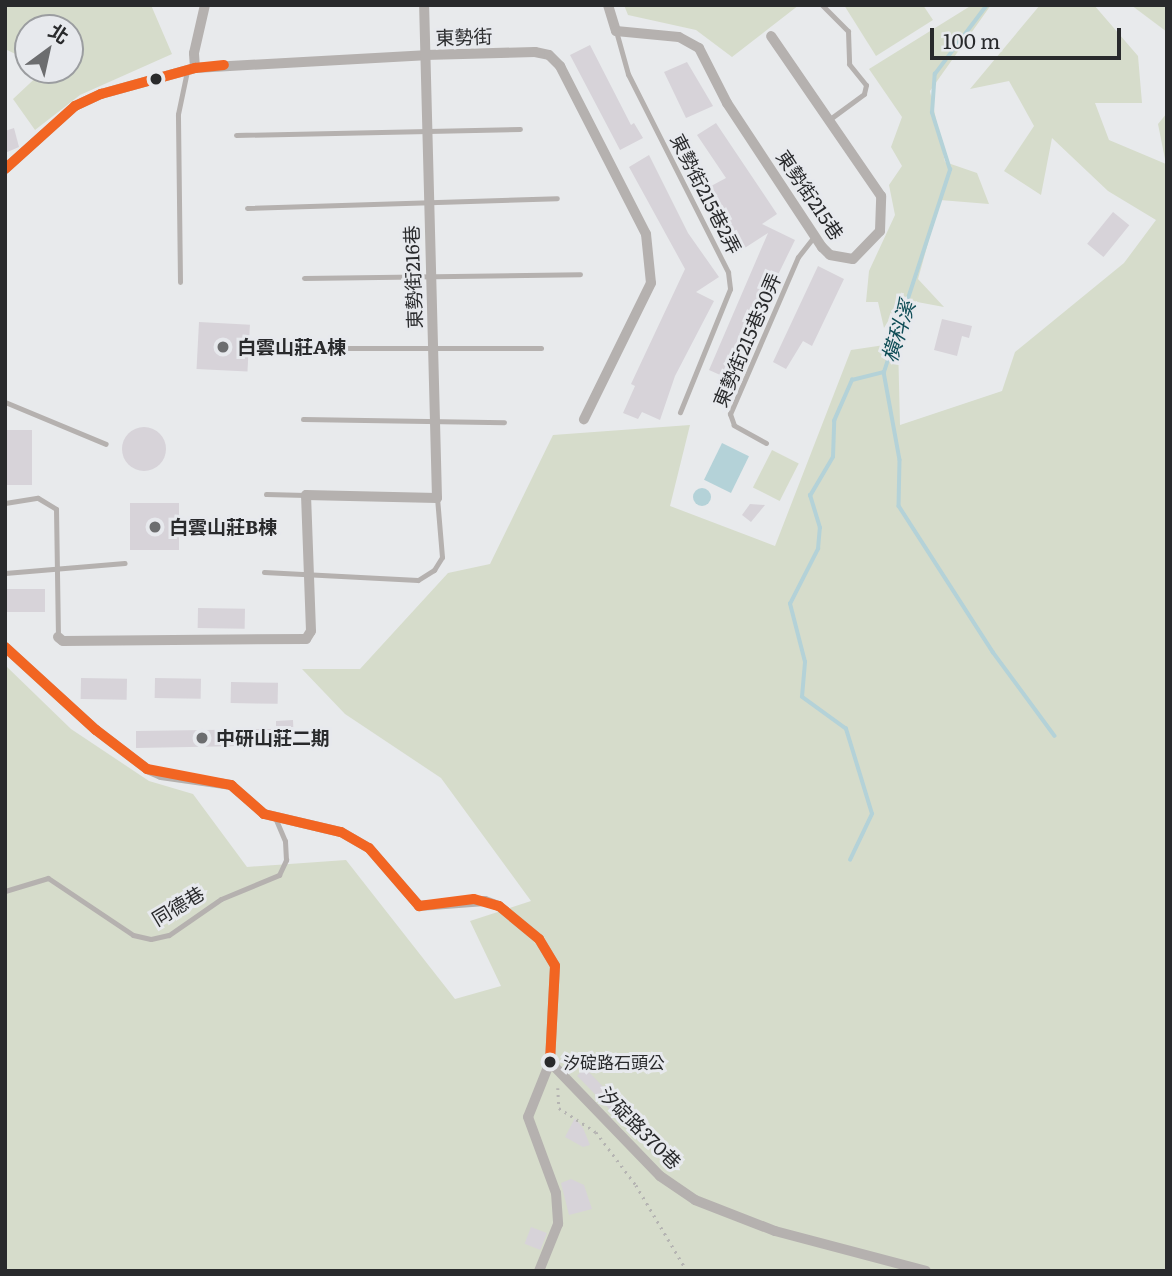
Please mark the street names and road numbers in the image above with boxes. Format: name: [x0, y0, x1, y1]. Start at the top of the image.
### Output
street label: 東勢街: [435, 25, 493, 49]
street label: 東勢街215巷2弄: [666, 130, 746, 258]
street label: 東勢街215巷: [772, 146, 848, 244]
street label: 東勢街216巷: [400, 225, 426, 329]
street label: 東勢街215巷30弄: [709, 270, 785, 410]
street label: 同德巷: [148, 882, 208, 930]
street label: 汐碇路370巷: [594, 1082, 686, 1174]

